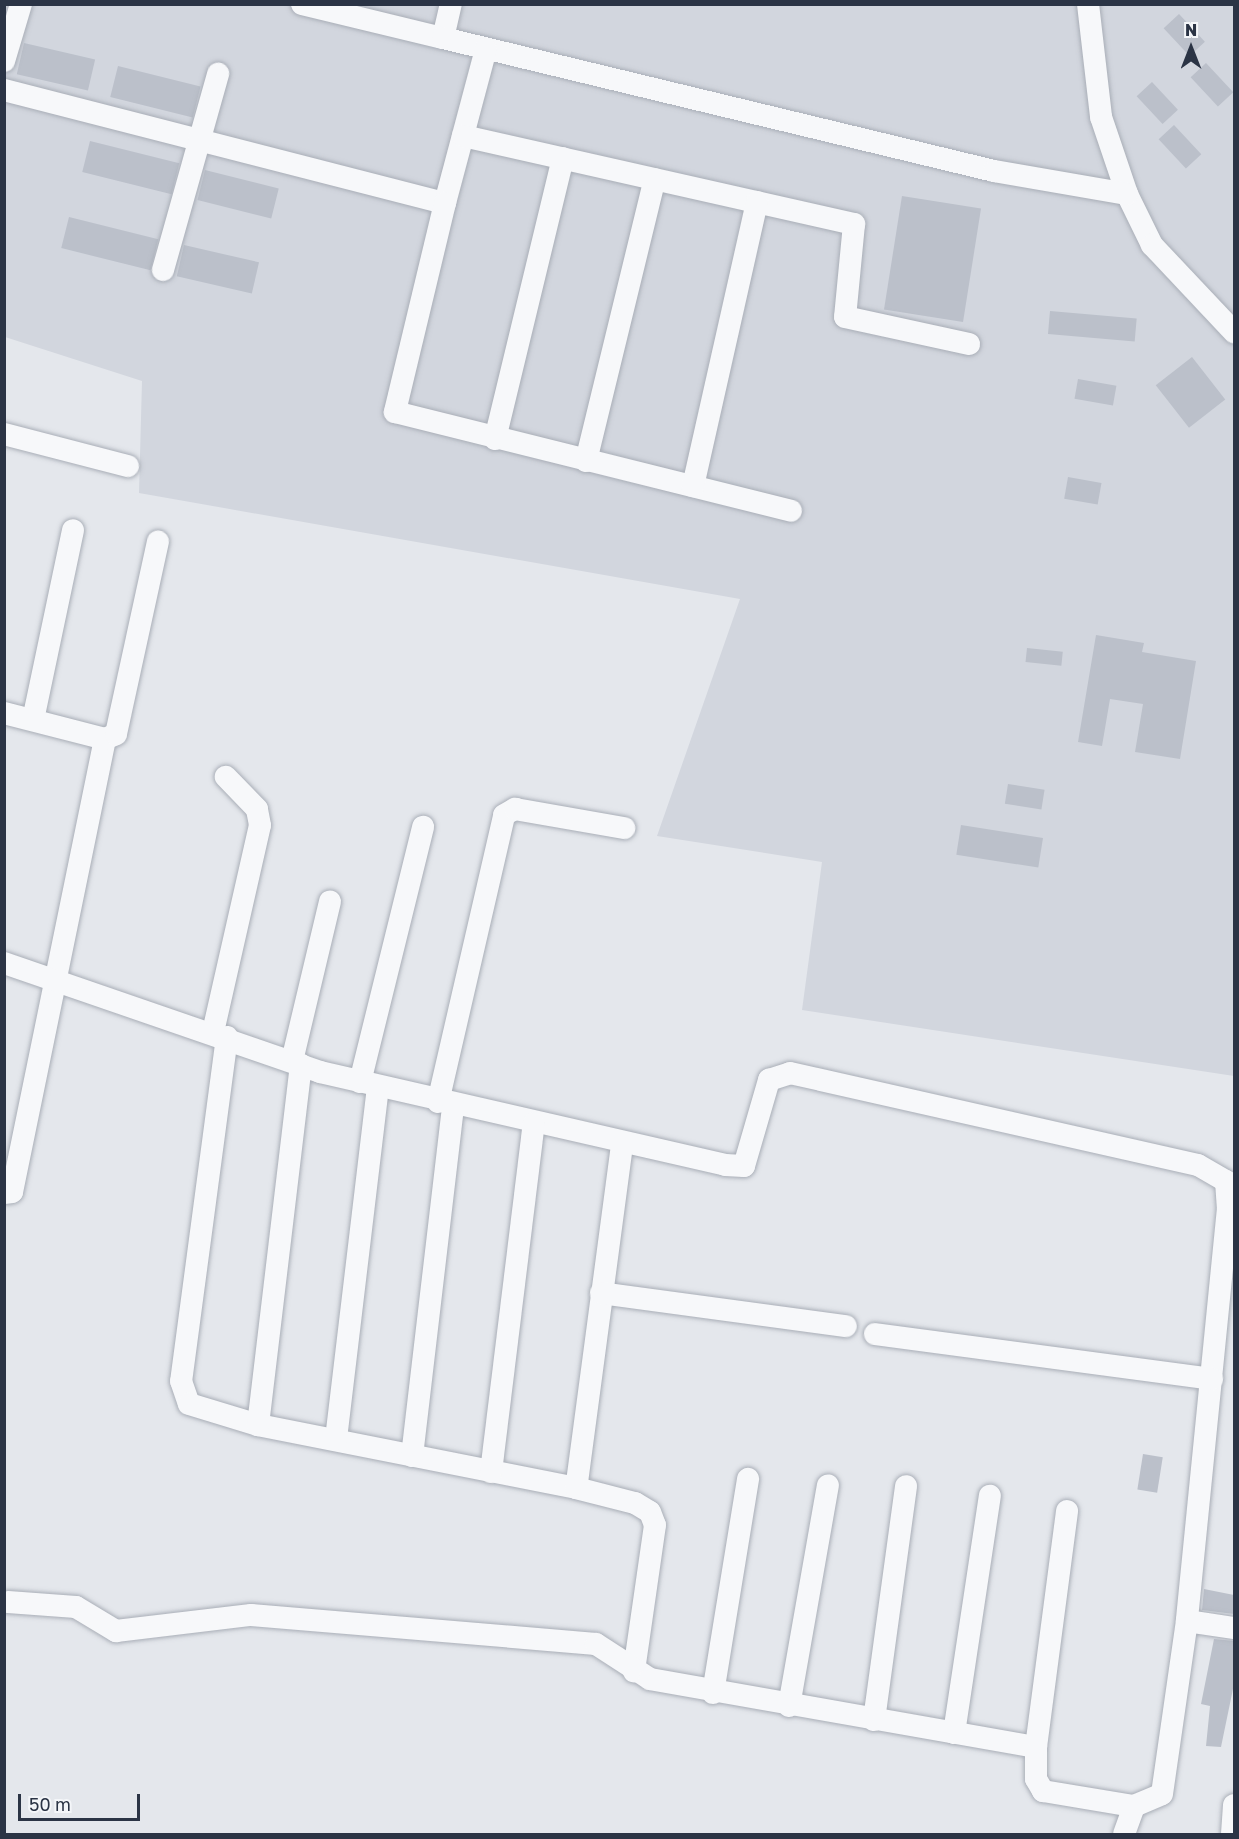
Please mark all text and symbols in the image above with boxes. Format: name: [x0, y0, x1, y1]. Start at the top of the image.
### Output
north arrow: [1161, 18, 1221, 78]
text: N: [1185, 20, 1197, 40]
scale bar: [21, 1782, 142, 1820]
text: 50 m: [29, 1793, 71, 1815]

